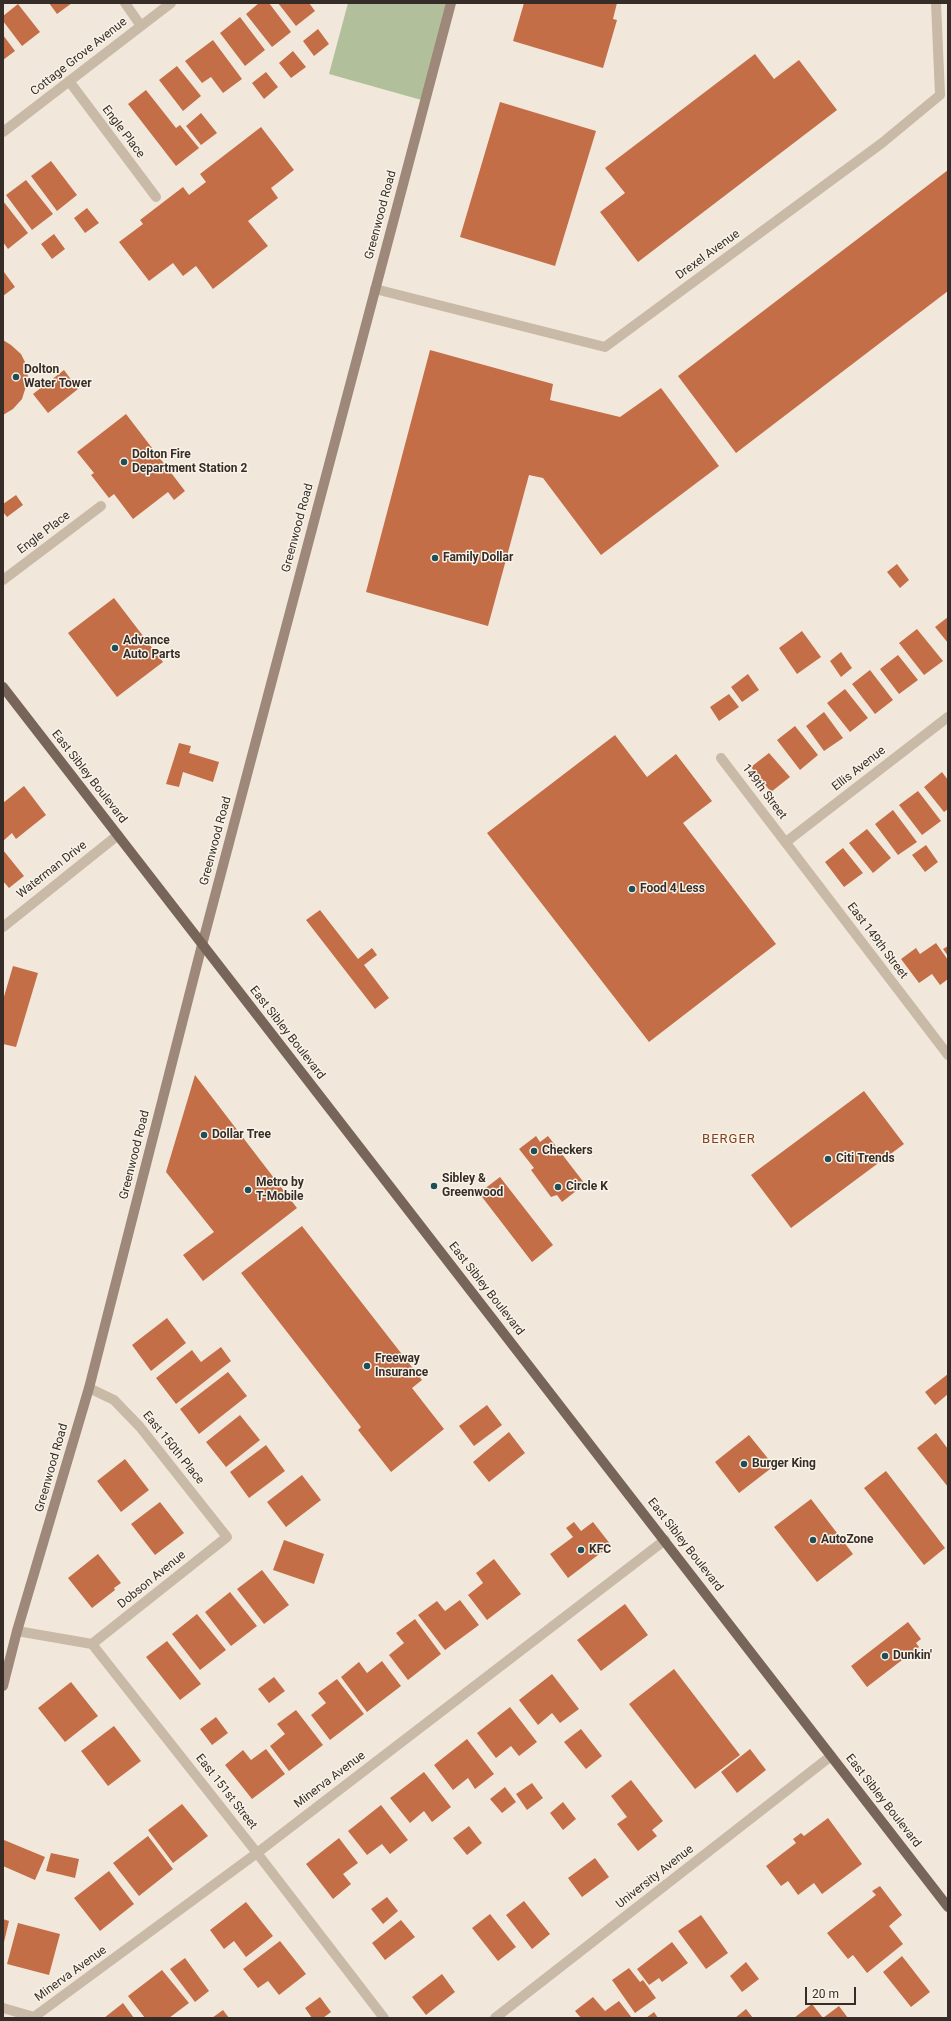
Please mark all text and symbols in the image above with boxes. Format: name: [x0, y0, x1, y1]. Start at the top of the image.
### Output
street label: Cottage Grove Avenue: [28, 15, 130, 99]
street label: Engle Place: [99, 103, 147, 161]
street label: Greenwood Road: [362, 169, 400, 261]
street label: Drexel Avenue: [673, 227, 743, 283]
place label: Dolton Water Tower: [24, 363, 92, 391]
marker: Dolton Water Tower: [11, 372, 21, 382]
place label: Dolton Fire Department Station 2: [132, 448, 247, 476]
marker: Dolton Fire Department Station 2: [119, 457, 129, 467]
street label: Greenwood Road: [279, 482, 317, 574]
street label: Engle Place: [15, 509, 73, 557]
place label: Family Dollar: [443, 551, 513, 565]
marker: Family Dollar: [430, 553, 440, 563]
place label: Advance Auto Parts: [123, 634, 180, 662]
marker: Advance Auto Parts: [110, 643, 120, 653]
street label: East Sibley Boulevard: [48, 728, 130, 826]
street label: Ellis Avenue: [829, 744, 889, 794]
street label: 149th Street: [739, 762, 789, 822]
street label: Greenwood Road: [197, 795, 235, 887]
street label: Waterman Drive: [14, 838, 90, 902]
place label: Food 4 Less: [640, 882, 705, 896]
marker: Food 4 Less: [627, 884, 637, 894]
street label: East 149th Street: [844, 900, 910, 982]
street label: East Sibley Boulevard: [246, 984, 328, 1082]
street label: Greenwood Road: [117, 1109, 153, 1201]
place label: Dollar Tree: [212, 1128, 271, 1142]
marker: Dollar Tree: [199, 1130, 209, 1140]
district label: BERGER: [702, 1132, 756, 1148]
place label: Checkers: [542, 1144, 593, 1158]
marker: Checkers: [529, 1146, 539, 1156]
place label: Citi Trends: [836, 1152, 895, 1166]
marker: Citi Trends: [823, 1154, 833, 1164]
place label: Sibley & Greenwood: [442, 1172, 503, 1200]
place label: Metro by T-Mobile: [256, 1176, 304, 1204]
place label: Circle K: [566, 1180, 608, 1194]
marker: Sibley & Greenwood: [429, 1181, 439, 1191]
marker: Circle K: [553, 1182, 563, 1192]
marker: Metro by T-Mobile: [243, 1185, 253, 1195]
street label: East Sibley Boulevard: [445, 1240, 527, 1338]
place label: Freeway Insurance: [375, 1352, 428, 1380]
marker: Freeway Insurance: [362, 1361, 372, 1371]
street label: East 150th Place: [139, 1409, 207, 1487]
street label: Greenwood Road: [32, 1422, 72, 1514]
place label: Burger King: [752, 1457, 816, 1471]
marker: Burger King: [739, 1459, 749, 1469]
street label: East Sibley Boulevard: [644, 1496, 726, 1594]
place label: AutoZone: [821, 1533, 874, 1547]
marker: AutoZone: [808, 1535, 818, 1545]
place label: KFC: [589, 1543, 611, 1557]
marker: KFC: [576, 1545, 586, 1555]
street label: Dobson Avenue: [115, 1548, 189, 1612]
place label: Dunkin': [893, 1649, 932, 1663]
marker: Dunkin': [880, 1651, 890, 1661]
street label: Minerva Avenue: [292, 1749, 368, 1811]
street label: East 151st Street: [192, 1752, 260, 1832]
street label: East Sibley Boulevard: [842, 1752, 924, 1850]
street label: University Avenue: [613, 1842, 697, 1912]
street label: Minerva Avenue: [32, 1943, 110, 2005]
scale bar: [807, 1979, 858, 2005]
text: 20 m: [812, 1987, 839, 2001]

